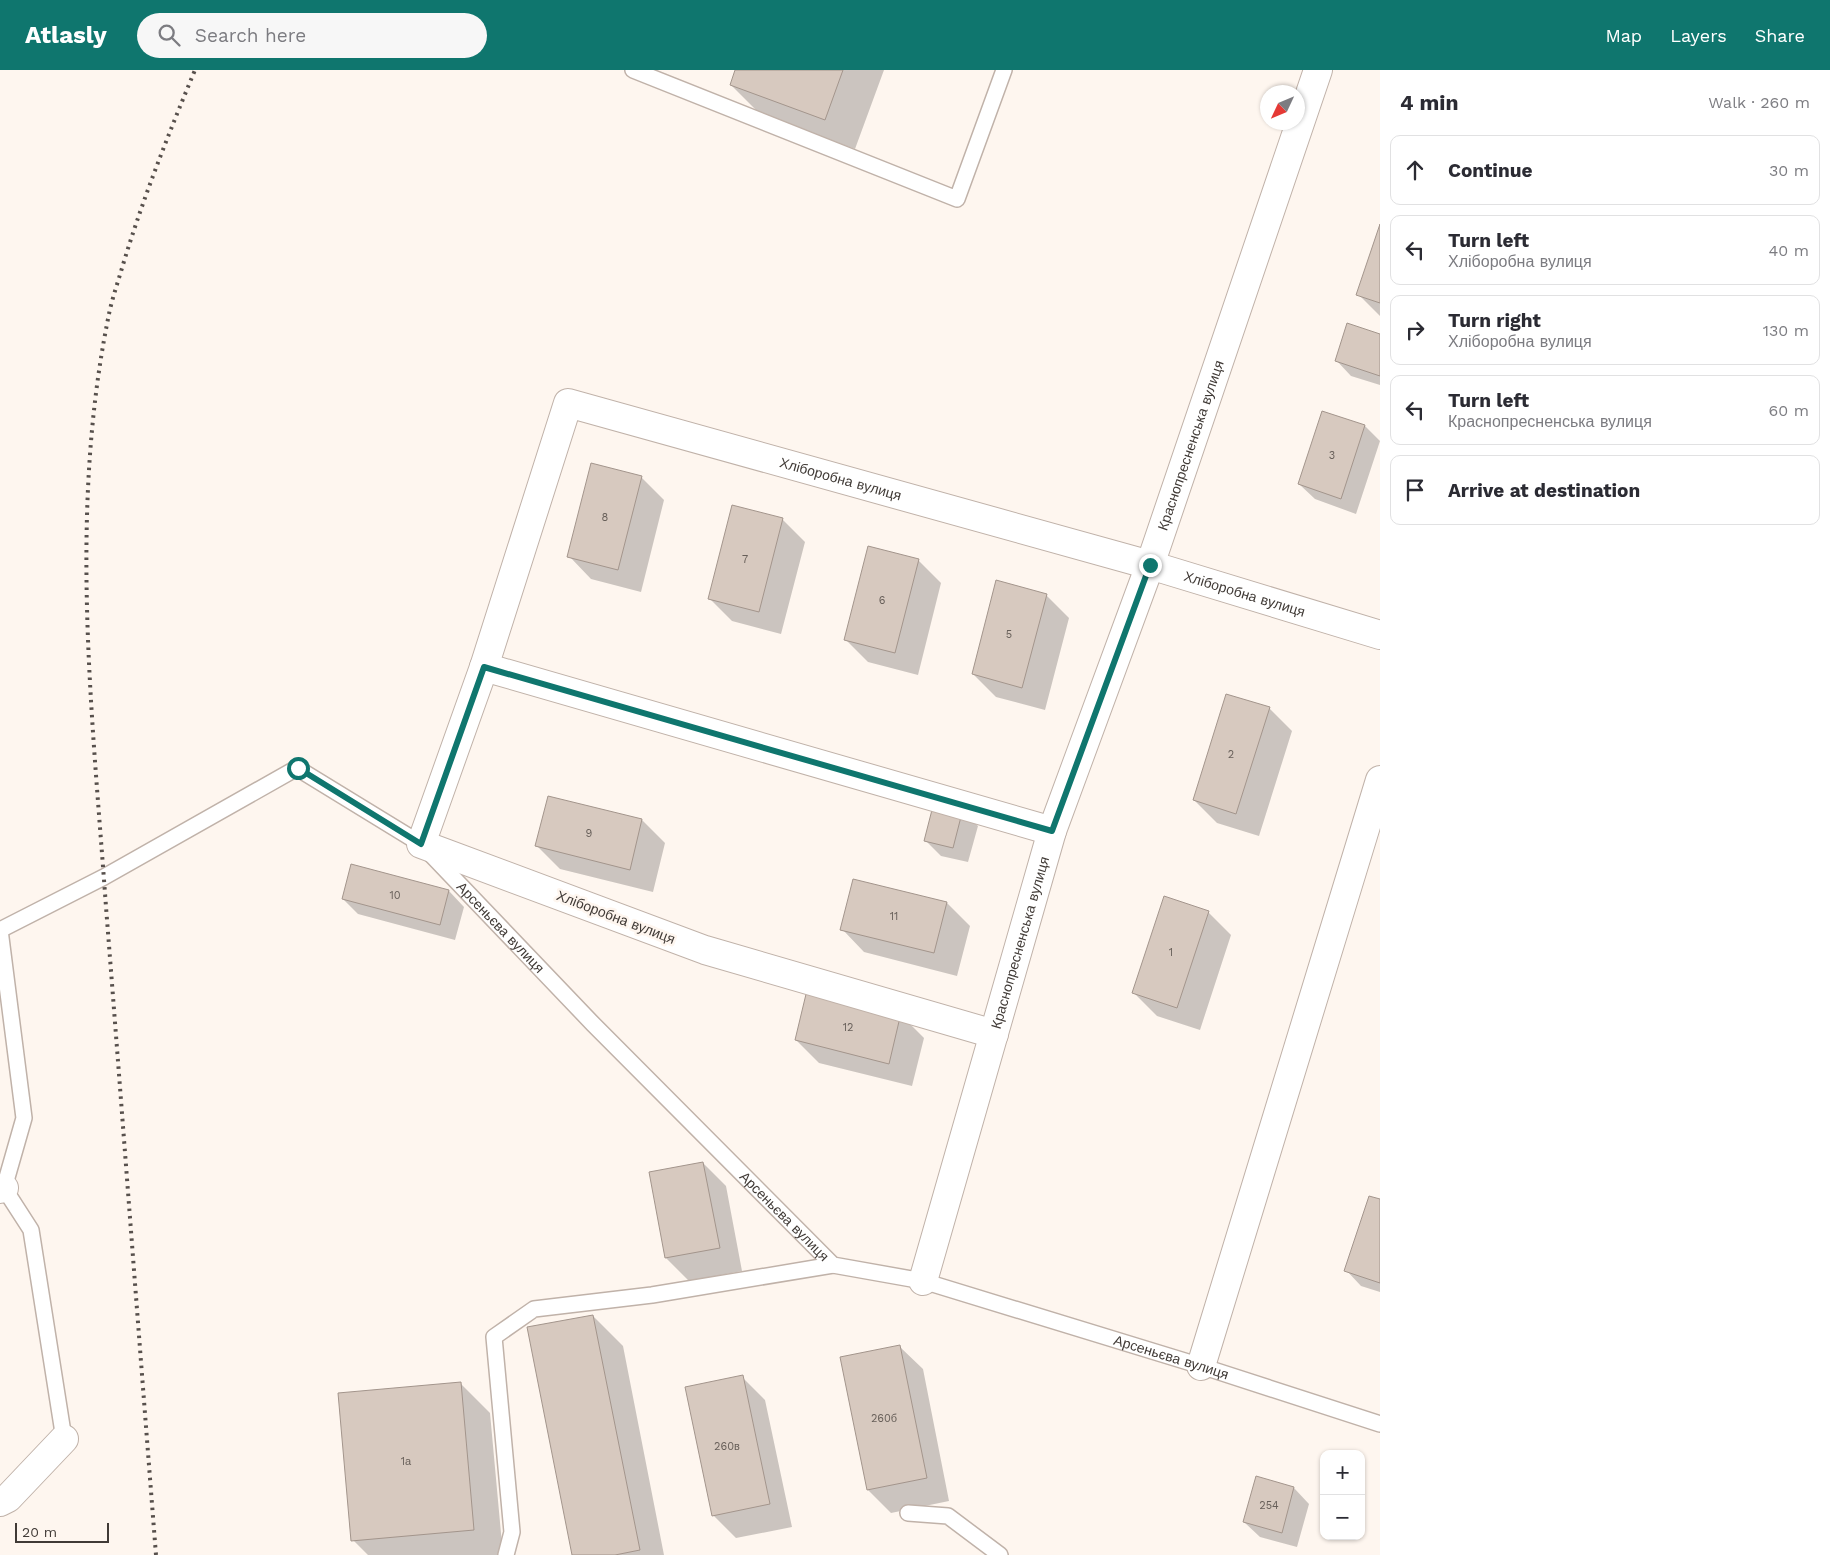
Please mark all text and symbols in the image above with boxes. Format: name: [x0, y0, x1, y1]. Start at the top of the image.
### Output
search box: [137, 13, 487, 58]
text: Atlasly: [25, 21, 107, 49]
icon: search: [155, 21, 183, 49]
text: Search here: [195, 24, 306, 47]
text: Map: [1605, 25, 1642, 46]
text: Layers: [1670, 25, 1727, 46]
text: Share: [1755, 25, 1805, 46]
north arrow: [1260, 85, 1305, 130]
text: 4 min: [1400, 90, 1458, 115]
text: Walk · 260 m: [1708, 93, 1810, 112]
icon: ahead: [1401, 156, 1429, 184]
text: Continue: [1448, 159, 1532, 182]
text: 30 m: [1769, 161, 1809, 180]
text: Turn left: [1448, 229, 1529, 252]
icon: left: [1401, 236, 1429, 264]
text: 40 m: [1769, 241, 1809, 260]
text: Хліборобна вулиця: [1448, 252, 1592, 271]
text: Turn right: [1448, 309, 1541, 332]
icon: right: [1401, 316, 1429, 344]
text: 130 m: [1763, 321, 1809, 340]
text: Хліборобна вулиця: [1448, 332, 1592, 351]
street label: Краснопресненська вулиця: [1154, 358, 1227, 532]
text: Turn left: [1448, 389, 1529, 412]
icon: left: [1401, 396, 1429, 424]
text: 60 m: [1769, 401, 1809, 420]
text: Краснопресненська вулиця: [1448, 412, 1652, 431]
house number: 3: [1329, 449, 1335, 462]
street label: Хліборобна вулиця: [778, 454, 903, 503]
icon: arrive: [1401, 476, 1429, 504]
text: Arrive at destination: [1448, 479, 1640, 502]
house number: 8: [602, 511, 609, 524]
house number: 7: [742, 553, 748, 566]
route end: [1139, 554, 1162, 577]
street label: Хліборобна вулиця: [1182, 568, 1307, 620]
house number: 6: [879, 594, 886, 607]
house number: 5: [1006, 628, 1012, 641]
house number: 2: [1228, 748, 1234, 761]
route start: [287, 757, 310, 780]
house number: 9: [586, 827, 593, 840]
street label: Краснопресненська вулиця: [988, 855, 1052, 1031]
street label: Арсеньєва вулиця: [454, 879, 548, 976]
street label: Хліборобна вулиця: [554, 887, 678, 947]
house number: 10: [389, 889, 401, 902]
house number: 11: [890, 910, 898, 923]
house number: 1: [1169, 946, 1173, 959]
house number: 12: [843, 1021, 853, 1034]
street label: Арсеньєва вулиця: [737, 1168, 832, 1264]
street label: Арсеньєва вулиця: [1112, 1332, 1231, 1382]
house number: 260б: [871, 1412, 897, 1425]
house number: 260в: [714, 1440, 740, 1453]
map controls: [1320, 1450, 1365, 1540]
button: +: [1320, 1450, 1365, 1495]
house number: 1а: [401, 1455, 412, 1468]
button: −: [1320, 1495, 1365, 1540]
house number: 254: [1259, 1499, 1279, 1512]
scale bar: [15, 1520, 109, 1543]
text: 20 m: [22, 1524, 57, 1540]

